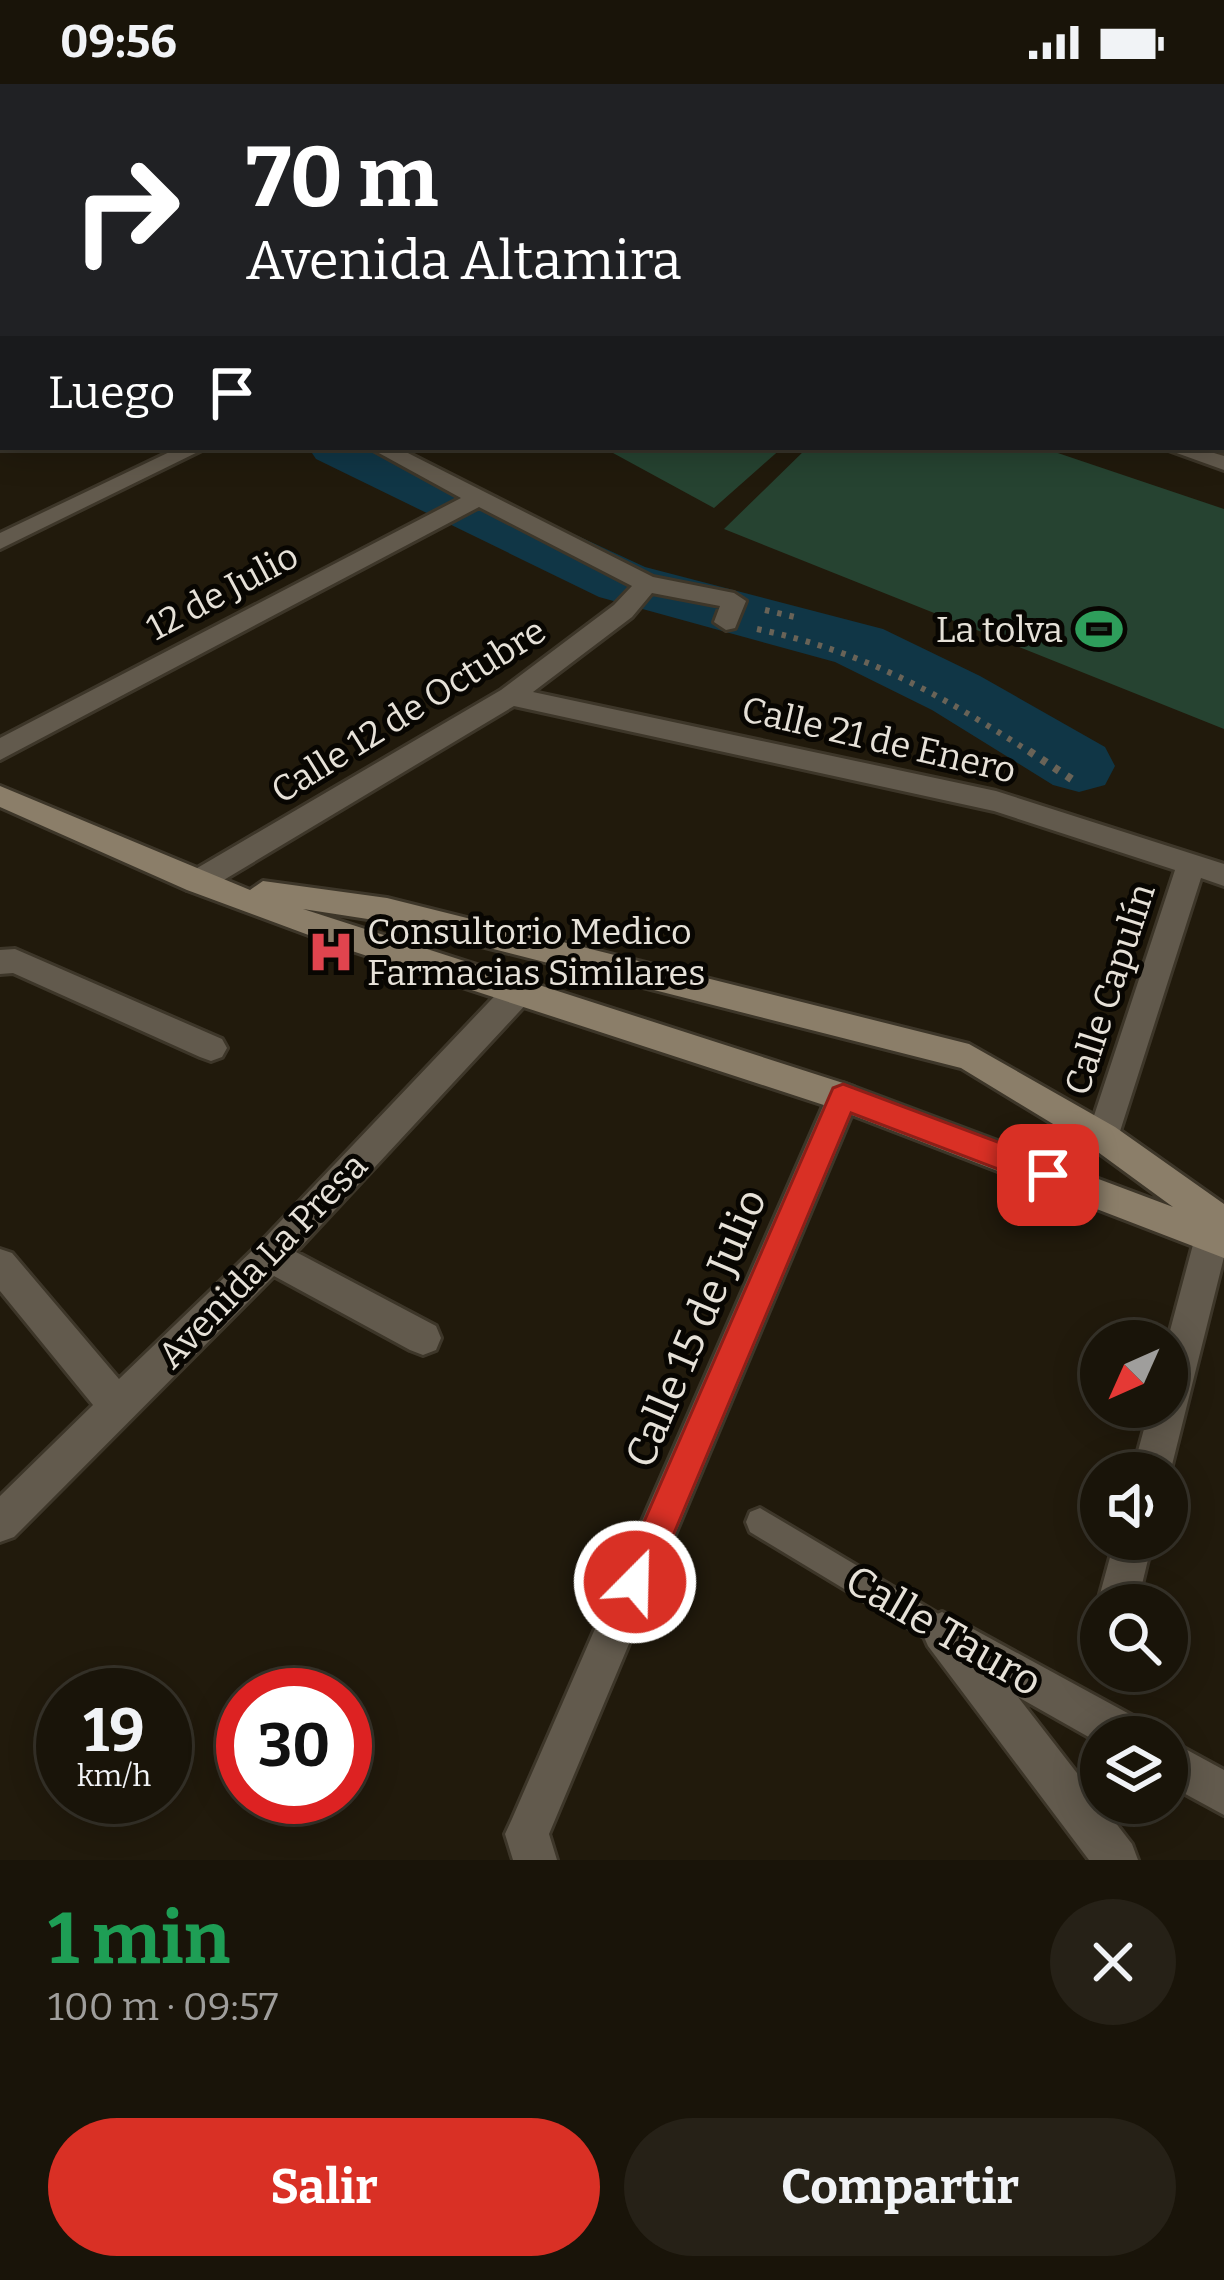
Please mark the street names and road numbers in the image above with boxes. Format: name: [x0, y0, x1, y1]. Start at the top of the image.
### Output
street label: 12 de Julio: [139, 534, 306, 650]
street label: Calle 12 de Octubre: [263, 609, 554, 813]
street label: Calle 21 de Enero: [738, 687, 1020, 793]
street label: Calle Capulín: [1055, 878, 1165, 1101]
street label: Avenida La Presa: [149, 1144, 377, 1377]
street label: Calle 15 de Julio: [615, 1182, 777, 1475]
street label: Calle Tauro: [837, 1555, 1050, 1707]

